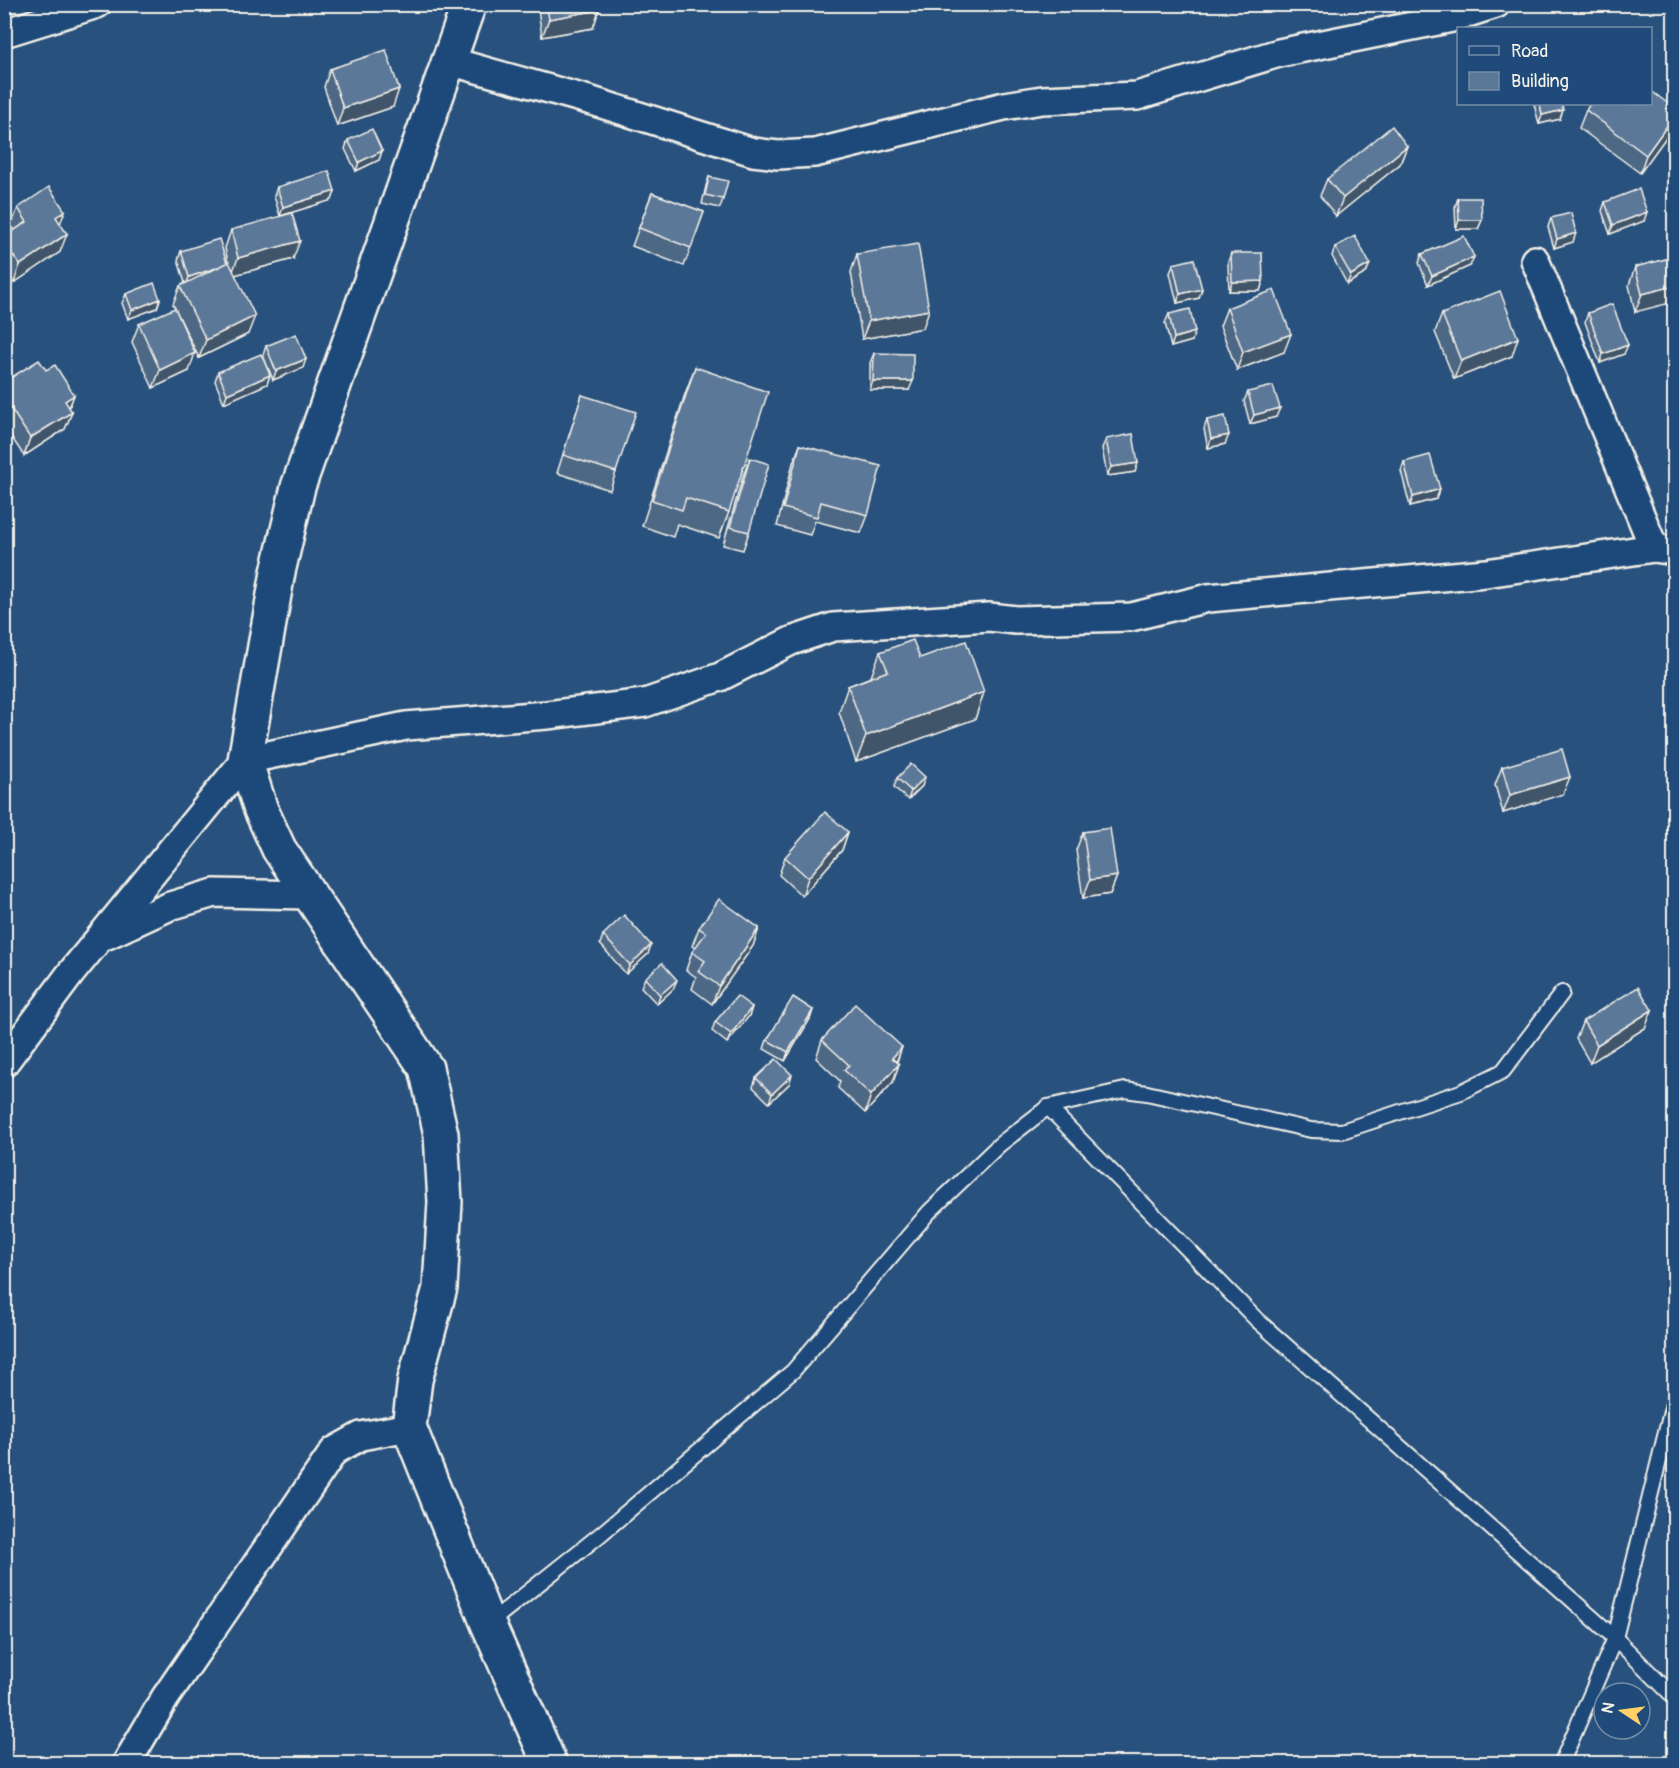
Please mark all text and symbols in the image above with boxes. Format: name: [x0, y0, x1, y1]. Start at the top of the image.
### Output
legend: [1457, 27, 1652, 105]
text: Road: [1511, 40, 1548, 63]
text: Building: [1511, 70, 1569, 93]
north arrow: [1592, 1681, 1652, 1741]
text: N: [1597, 1700, 1619, 1715]

